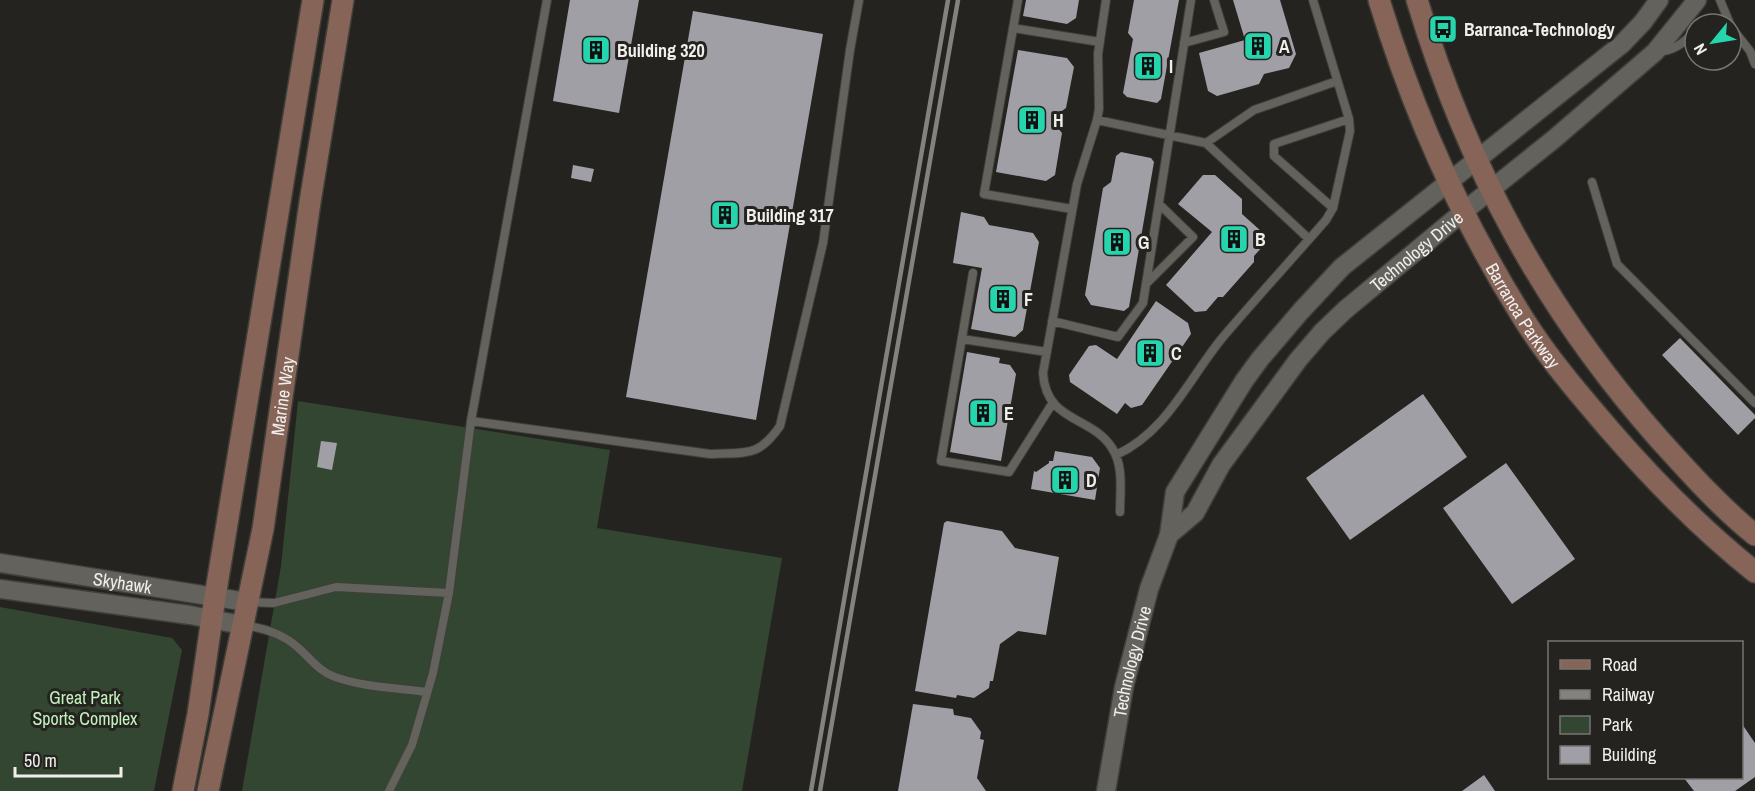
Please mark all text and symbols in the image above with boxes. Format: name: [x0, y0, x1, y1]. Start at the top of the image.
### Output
north arrow: [1683, 12, 1743, 72]
bus stop icon: Barranca-Technology: [1427, 13, 1459, 45]
place label: Barranca-Technology: [1464, 17, 1615, 42]
building icon: A: [1242, 30, 1274, 62]
building icon: Building 320: [580, 34, 612, 66]
place label: A: [1279, 34, 1290, 59]
place label: Building 320: [617, 38, 705, 63]
text: N: [1688, 40, 1712, 59]
building icon: I: [1132, 50, 1164, 82]
place label: I: [1169, 54, 1173, 79]
building icon: H: [1016, 104, 1048, 136]
place label: H: [1053, 108, 1064, 133]
building icon: Building 317: [709, 199, 741, 231]
place label: Building 317: [746, 203, 834, 228]
street label: Technology Drive: [1364, 205, 1468, 297]
building icon: B: [1218, 223, 1250, 255]
building icon: G: [1101, 226, 1133, 258]
place label: B: [1255, 227, 1266, 252]
place label: G: [1138, 230, 1149, 255]
street label: Barranca Parkway: [1480, 258, 1567, 374]
building icon: F: [987, 283, 1019, 315]
place label: F: [1024, 287, 1033, 312]
building icon: C: [1134, 337, 1166, 369]
place label: C: [1171, 341, 1182, 366]
street label: Marine Way: [264, 355, 300, 437]
building icon: E: [967, 397, 999, 429]
place label: E: [1004, 401, 1014, 426]
building icon: D: [1049, 464, 1081, 496]
place label: D: [1086, 468, 1097, 493]
street label: Skyhawk: [91, 565, 154, 599]
street label: Technology Drive: [1106, 603, 1157, 719]
legend: [1548, 641, 1743, 779]
text: Road: [1602, 652, 1637, 677]
text: Railway: [1602, 682, 1655, 707]
park label: Great Park Sports Complex: [33, 685, 138, 731]
text: Park: [1602, 712, 1633, 737]
scale bar: [15, 740, 122, 778]
text: Building: [1602, 742, 1657, 767]
text: 50 m: [24, 748, 57, 773]

